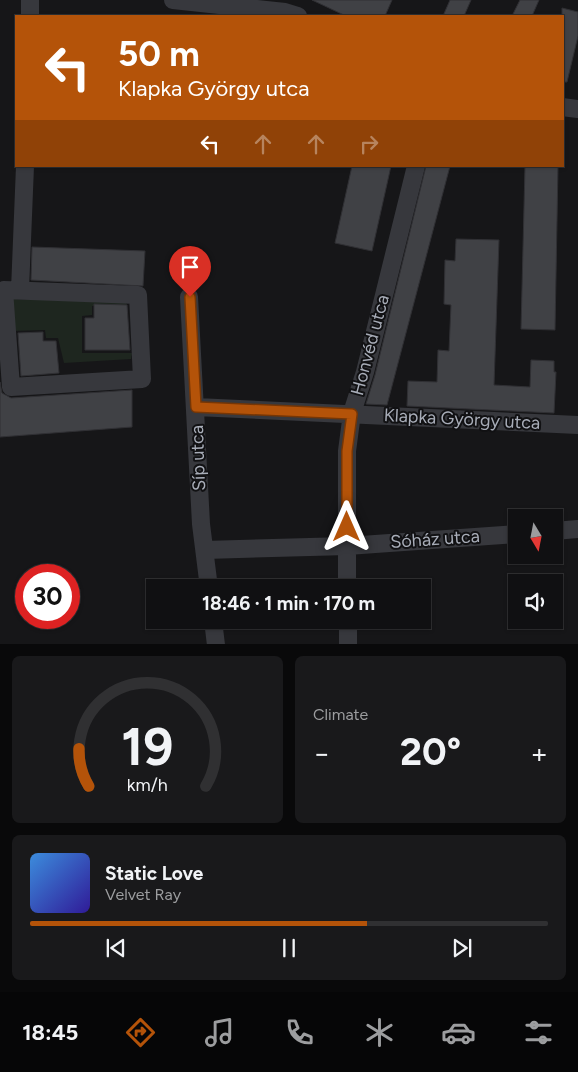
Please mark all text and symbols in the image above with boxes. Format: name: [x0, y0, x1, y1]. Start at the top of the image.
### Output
text: 50 m: [118, 33, 200, 75]
icon: left: [35, 35, 100, 100]
text: Klapka György utca: [118, 75, 309, 102]
icon: left: [196, 130, 224, 158]
icon: ahead: [249, 130, 277, 158]
icon: ahead: [302, 130, 330, 158]
icon: right: [355, 130, 383, 158]
pin: [169, 246, 211, 297]
icon: arrive: [176, 253, 204, 281]
street label: Honvéd utca: [346, 292, 394, 398]
street label: Klapka György utca: [383, 404, 541, 434]
street label: Síp utca: [186, 425, 210, 491]
position arrow: [320, 500, 372, 552]
north arrow: [508, 509, 562, 564]
map controls: [508, 509, 563, 629]
street label: Sóház utca: [389, 525, 481, 553]
speed limit sign: 30: [15, 564, 80, 629]
button: sound: [508, 574, 563, 629]
text: 18:46 · 1 min · 170 m: [202, 592, 375, 615]
text: Climate: [313, 705, 368, 724]
text: 19: [121, 716, 174, 778]
text: 20°: [400, 729, 461, 775]
text: −: [313, 736, 330, 770]
text: +: [531, 736, 548, 770]
text: km/h: [127, 774, 168, 795]
text: Static Love: [105, 862, 203, 885]
text: Velvet Ray: [105, 885, 181, 904]
icon: previous: [102, 934, 130, 962]
icon: pause: [275, 934, 303, 962]
icon: next: [448, 934, 476, 962]
icon: directions: [123, 1015, 158, 1050]
icon: music: [202, 1015, 237, 1050]
icon: phone: [282, 1015, 317, 1050]
icon: climate: [362, 1015, 397, 1050]
icon: car: [441, 1015, 476, 1050]
icon: filters: [521, 1015, 556, 1050]
text: 18:45: [22, 1019, 78, 1046]

